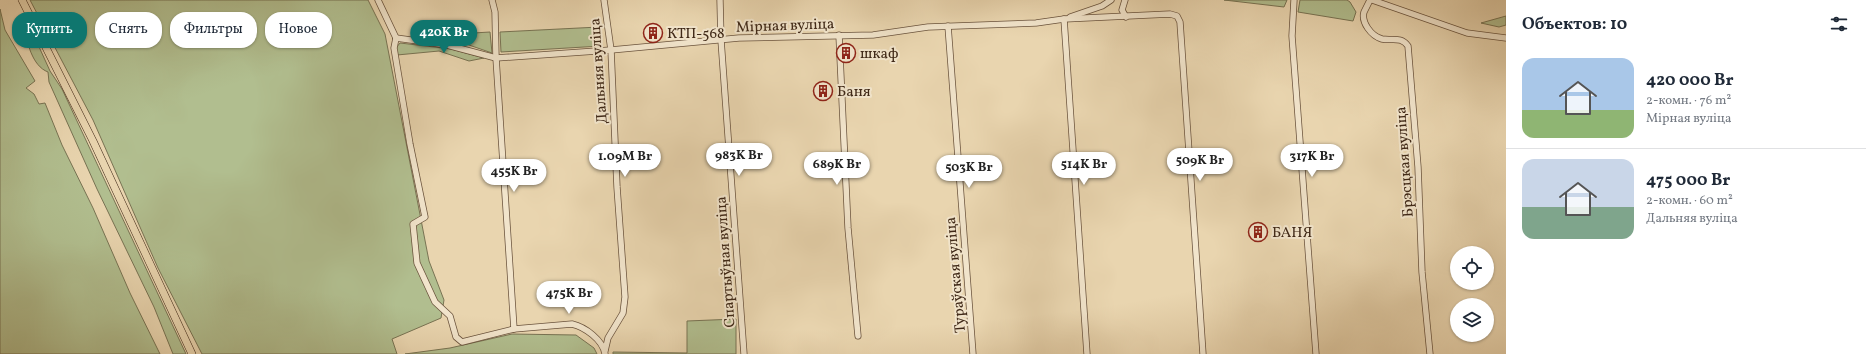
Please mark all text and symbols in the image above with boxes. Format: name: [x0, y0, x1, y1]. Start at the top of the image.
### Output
chip: Купить: [12, 12, 87, 48]
chip: Снять: [95, 12, 162, 48]
chip: Фильтры: [170, 12, 257, 48]
chip: Новое: [265, 12, 332, 48]
text: Объектов: 10: [1522, 13, 1627, 36]
icon: filters: [1828, 13, 1850, 35]
street label: Мірная вуліца: [735, 14, 835, 39]
street label: Дальняя вуліца: [585, 17, 614, 124]
pin: 420K Br: [407, 20, 481, 54]
building icon: КТП-568: [642, 22, 664, 44]
text: 420K Br: [419, 24, 469, 42]
place label: КТП-568: [667, 24, 725, 45]
building icon: шкаф: [835, 42, 857, 64]
place label: шкаф: [860, 44, 898, 65]
text: 420 000 Br: [1646, 69, 1734, 92]
icon: home: [1554, 74, 1602, 122]
building icon: Баня: [812, 80, 834, 102]
place label: Баня: [837, 82, 871, 103]
text: 2-комн. · 76 m²: [1646, 92, 1731, 110]
street label: Брэсцкая вуліца: [1391, 106, 1420, 218]
text: Мірная вуліца: [1646, 110, 1732, 128]
pin: 983K Br: [702, 143, 776, 177]
pin: 1.09M Br: [584, 144, 666, 178]
pin: 317K Br: [1275, 144, 1349, 178]
text: 983K Br: [715, 147, 763, 165]
text: 1.09M Br: [598, 148, 652, 166]
pin: 509K Br: [1163, 148, 1237, 182]
text: 317K Br: [1290, 148, 1334, 166]
pin: 689K Br: [800, 152, 874, 186]
pin: 514K Br: [1047, 152, 1121, 186]
text: 509K Br: [1176, 152, 1224, 170]
pin: 503K Br: [932, 155, 1006, 189]
text: 689K Br: [813, 156, 861, 174]
text: 514K Br: [1061, 156, 1107, 174]
pin: 455K Br: [477, 159, 551, 193]
text: 503K Br: [945, 159, 993, 177]
text: 455K Br: [490, 163, 538, 181]
text: 475 000 Br: [1646, 169, 1730, 192]
icon: home: [1554, 175, 1602, 223]
text: 2-комн. · 60 m²: [1646, 192, 1733, 210]
street label: Спартыўная вуліца: [711, 195, 742, 328]
text: Дальняя вуліца: [1646, 210, 1738, 228]
street label: Тураўская вуліца: [941, 216, 972, 334]
building icon: БАНЯ: [1247, 221, 1269, 243]
place label: БАНЯ: [1272, 223, 1312, 244]
map controls: [1450, 246, 1494, 342]
button: locate: [1450, 246, 1494, 290]
pin: 475K Br: [532, 281, 606, 315]
text: 475K Br: [545, 285, 593, 303]
button: layers: [1450, 298, 1494, 342]

